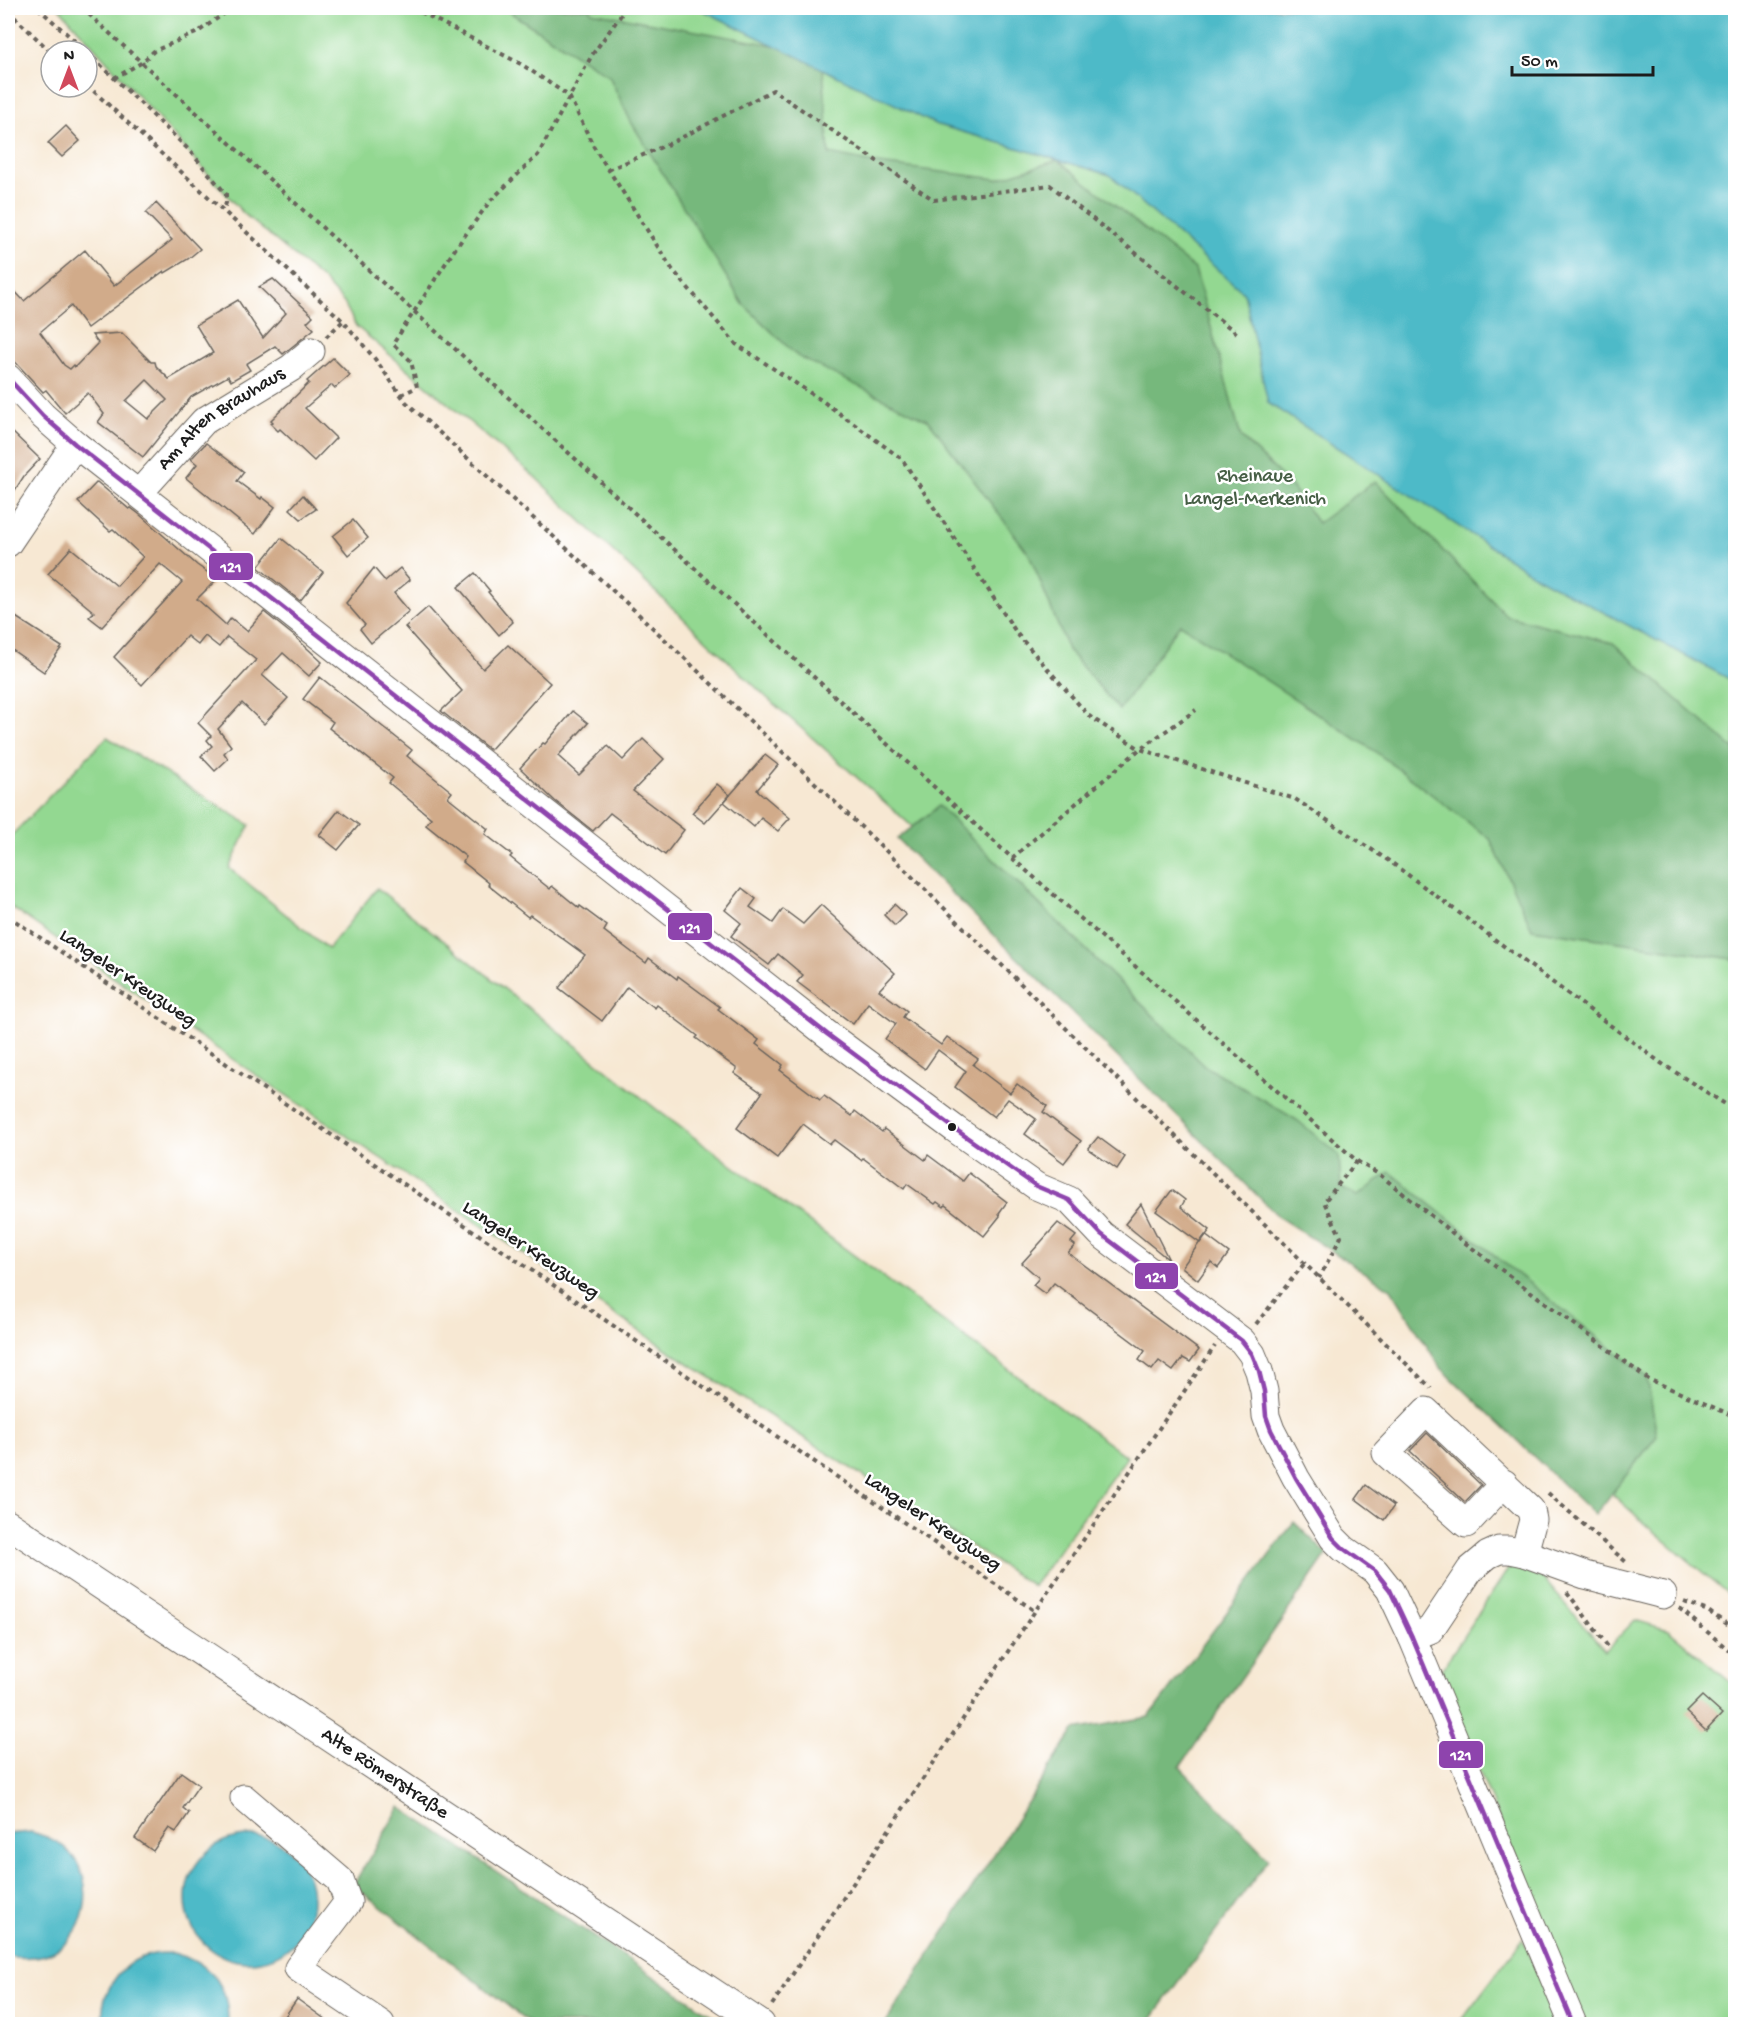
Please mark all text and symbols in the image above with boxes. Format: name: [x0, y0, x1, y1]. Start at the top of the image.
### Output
north arrow: [39, 39, 99, 99]
scale bar: [1512, 39, 1653, 77]
text: N: [64, 48, 75, 67]
text: 50 m: [1521, 52, 1558, 73]
street label: Am Alten Brauhaus: [153, 362, 290, 476]
park label: Rheinaue Langel-Merkenich: [1184, 466, 1326, 512]
line badge: 121: [208, 552, 254, 581]
text: 121: [220, 560, 241, 579]
line badge: 121: [667, 912, 713, 941]
text: 121: [679, 921, 700, 940]
street label: Langeler Kreuzweg: [54, 925, 200, 1033]
unlabelled marker: [946, 1121, 958, 1133]
street label: Langeler Kreuzweg: [457, 1197, 603, 1305]
line badge: 121: [1134, 1262, 1179, 1290]
text: 121: [1145, 1270, 1166, 1289]
street label: Langeler Kreuzweg: [859, 1469, 1005, 1577]
street label: Alte Römerstraße: [316, 1723, 453, 1825]
line badge: 121: [1438, 1740, 1484, 1769]
text: 121: [1450, 1748, 1471, 1767]

